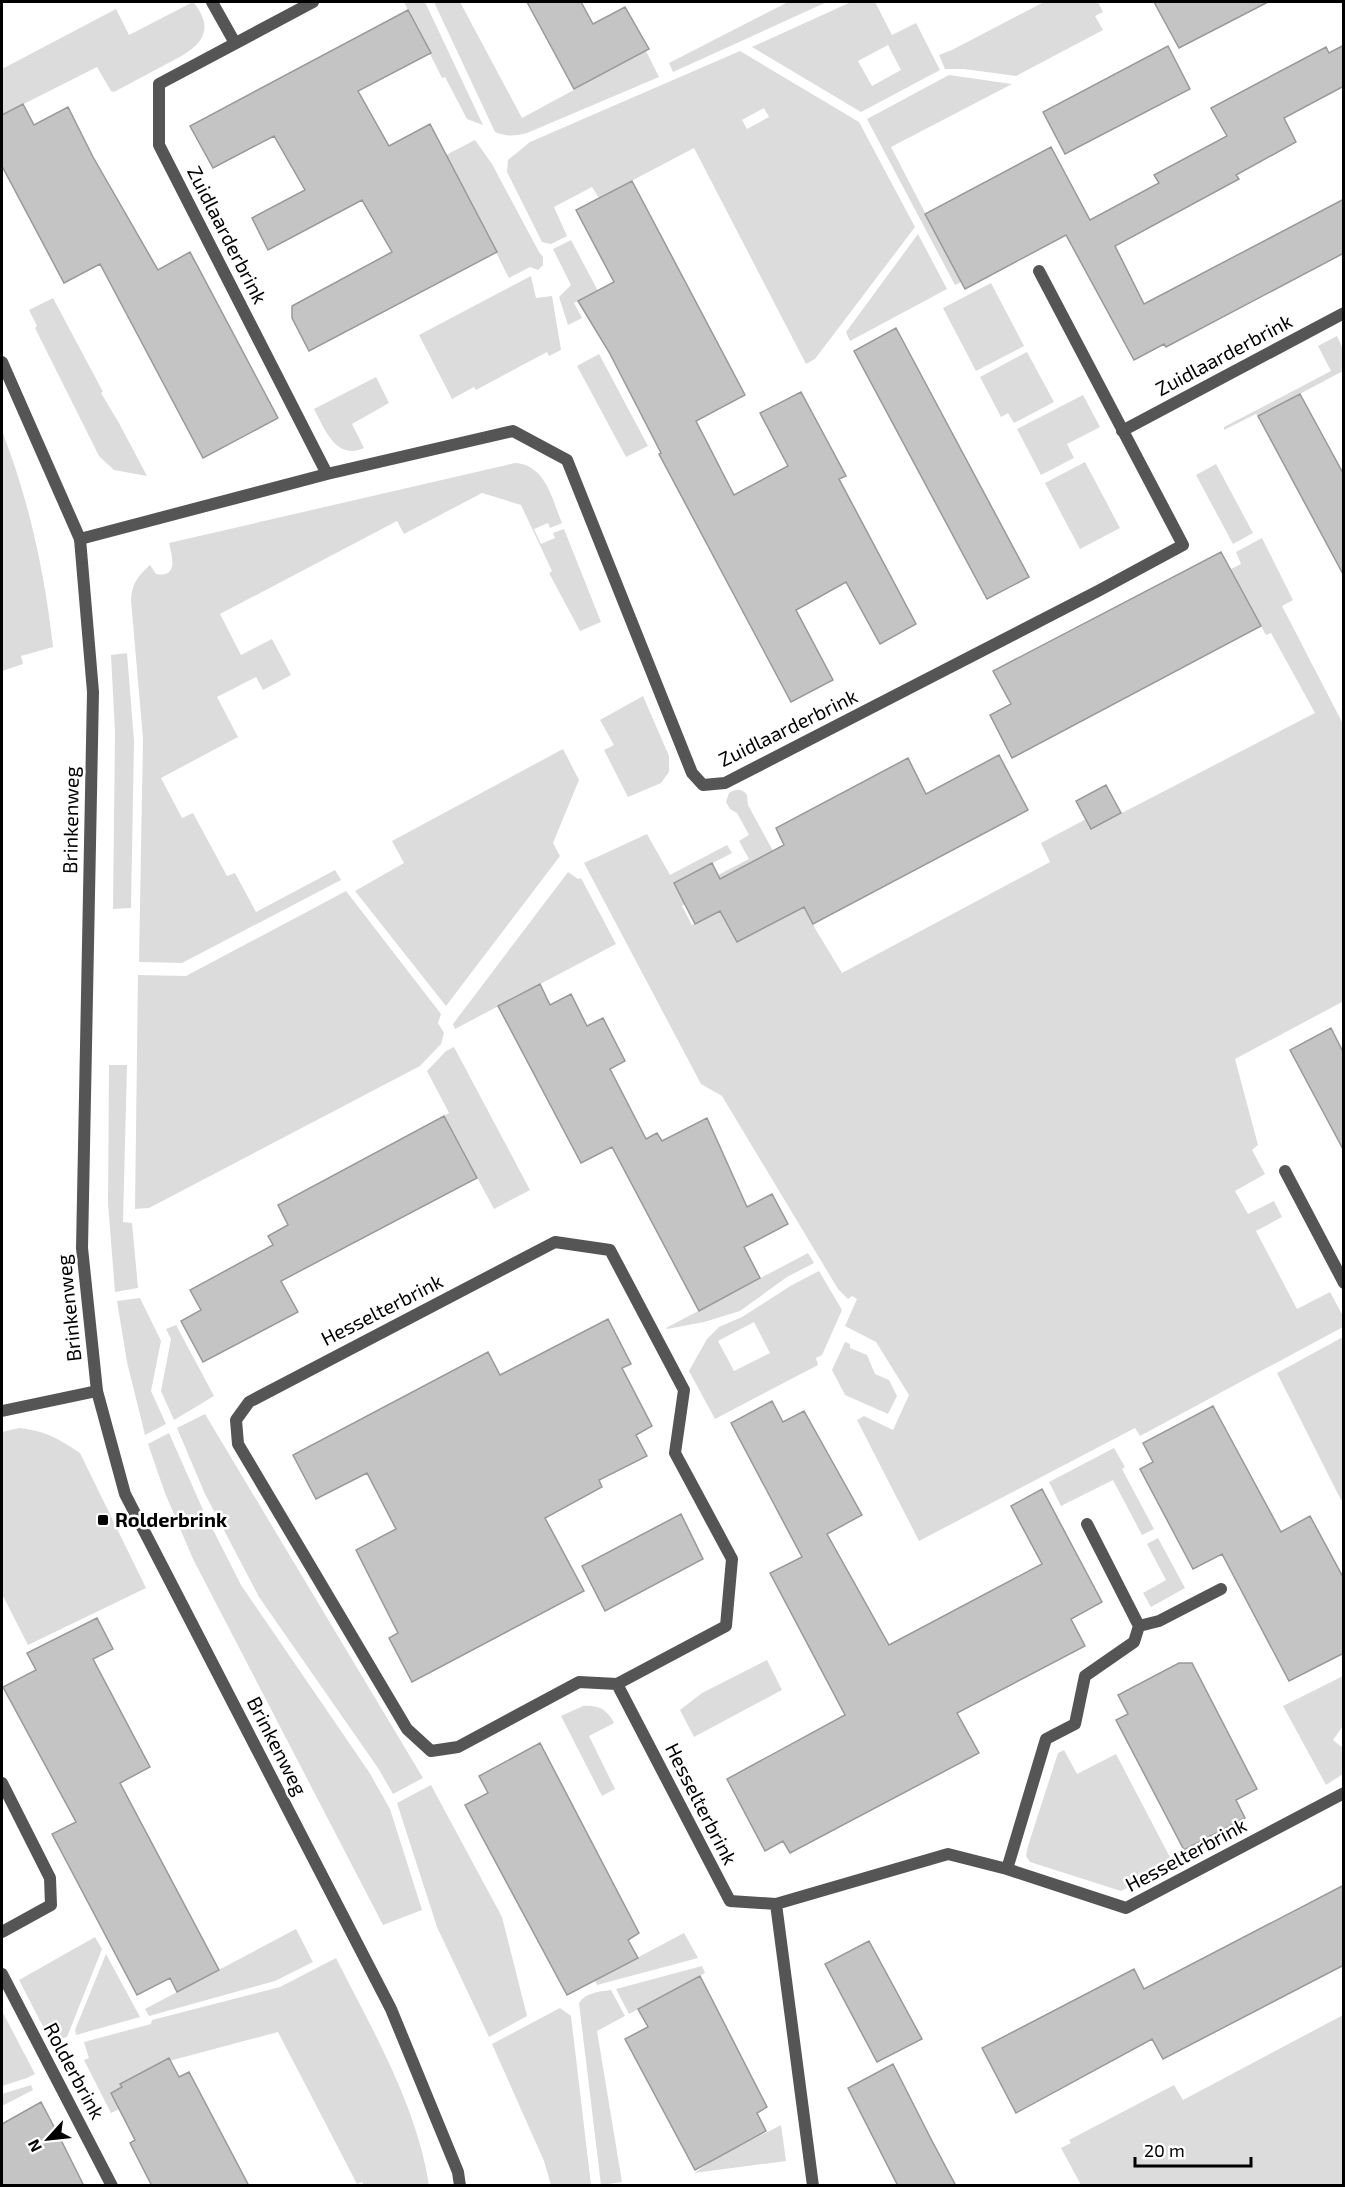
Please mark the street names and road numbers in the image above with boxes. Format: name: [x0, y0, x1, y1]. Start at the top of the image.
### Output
street label: Zuidlaarderbrink: [183, 162, 273, 307]
street label: Zuidlaarderbrink: [1151, 308, 1296, 400]
street label: Zuidlaarderbrink: [714, 683, 861, 771]
street label: Brinkenweg: [57, 766, 83, 874]
street label: Brinkenweg: [50, 1253, 86, 1363]
street label: Hesselterbrink: [317, 1268, 446, 1350]
street label: Brinkenweg: [243, 1692, 313, 1799]
street label: Hesselterbrink: [661, 1739, 743, 1868]
street label: Hesselterbrink: [1121, 1812, 1250, 1896]
street label: Rolderbrink: [39, 2018, 110, 2123]

